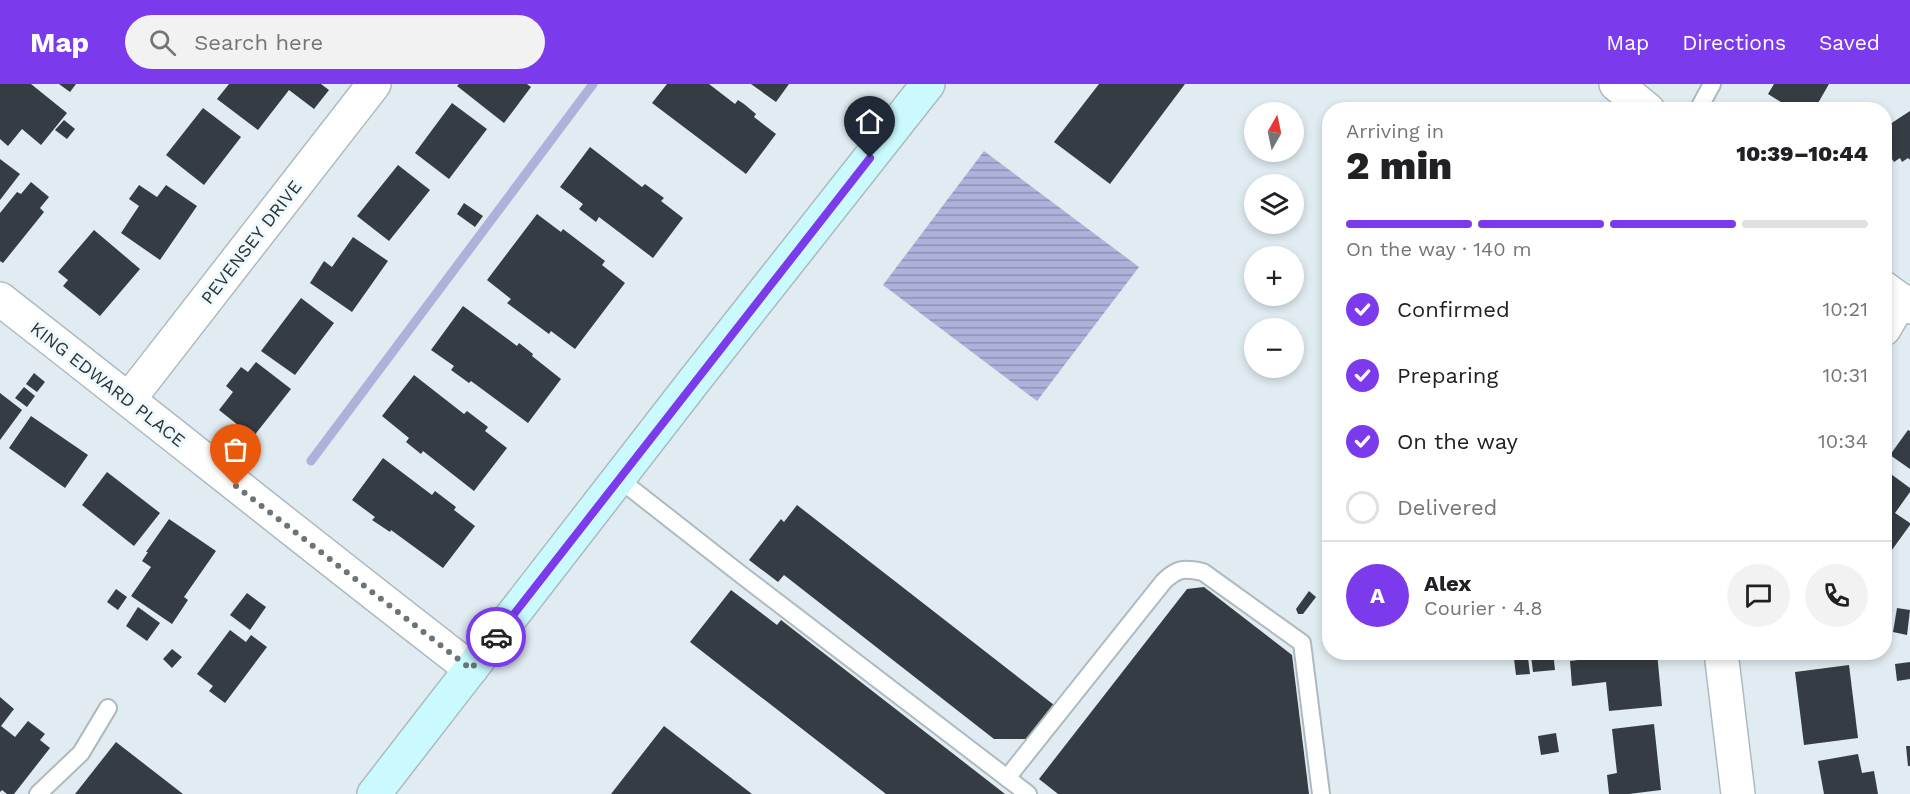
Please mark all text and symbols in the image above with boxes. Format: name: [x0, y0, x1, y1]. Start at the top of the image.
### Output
search box: [125, 15, 545, 69]
text: Map: [30, 26, 89, 59]
icon: search: [146, 26, 179, 59]
text: Search here: [194, 30, 323, 55]
text: Map: [1606, 30, 1649, 55]
text: Directions: [1682, 30, 1786, 55]
text: Saved: [1819, 30, 1880, 55]
pin: [844, 96, 895, 158]
north arrow: [1244, 102, 1304, 162]
map controls: [1244, 102, 1304, 378]
icon: home: [853, 105, 886, 138]
text: Arriving in: [1346, 119, 1444, 143]
text: 10:39–10:44: [1736, 141, 1868, 166]
text: 2 min: [1346, 143, 1452, 188]
button: layers: [1244, 174, 1304, 234]
street label: PEVENSEY DRIVE: [196, 176, 306, 308]
text: On the way · 140 m: [1346, 237, 1532, 261]
button: +: [1244, 246, 1304, 306]
icon: check: [1346, 293, 1379, 326]
text: Confirmed: [1397, 297, 1510, 322]
text: 10:21: [1822, 297, 1868, 321]
street label: KING EDWARD PLACE: [26, 317, 190, 451]
button: −: [1244, 318, 1304, 378]
icon: check: [1346, 359, 1379, 392]
text: Preparing: [1397, 363, 1498, 388]
text: 10:31: [1822, 363, 1868, 387]
pin: [210, 424, 261, 486]
icon: check: [1346, 425, 1379, 458]
text: On the way: [1397, 429, 1518, 454]
text: 10:34: [1818, 429, 1868, 453]
icon: bag: [219, 433, 252, 466]
text: Delivered: [1397, 495, 1497, 520]
button: chat: [1727, 564, 1790, 627]
button: phone: [1805, 564, 1868, 627]
text: Alex: [1424, 571, 1471, 596]
text: A: [1370, 583, 1385, 608]
text: Courier · 4.8: [1424, 596, 1543, 620]
courier: [466, 607, 526, 667]
icon: car: [480, 621, 513, 654]

